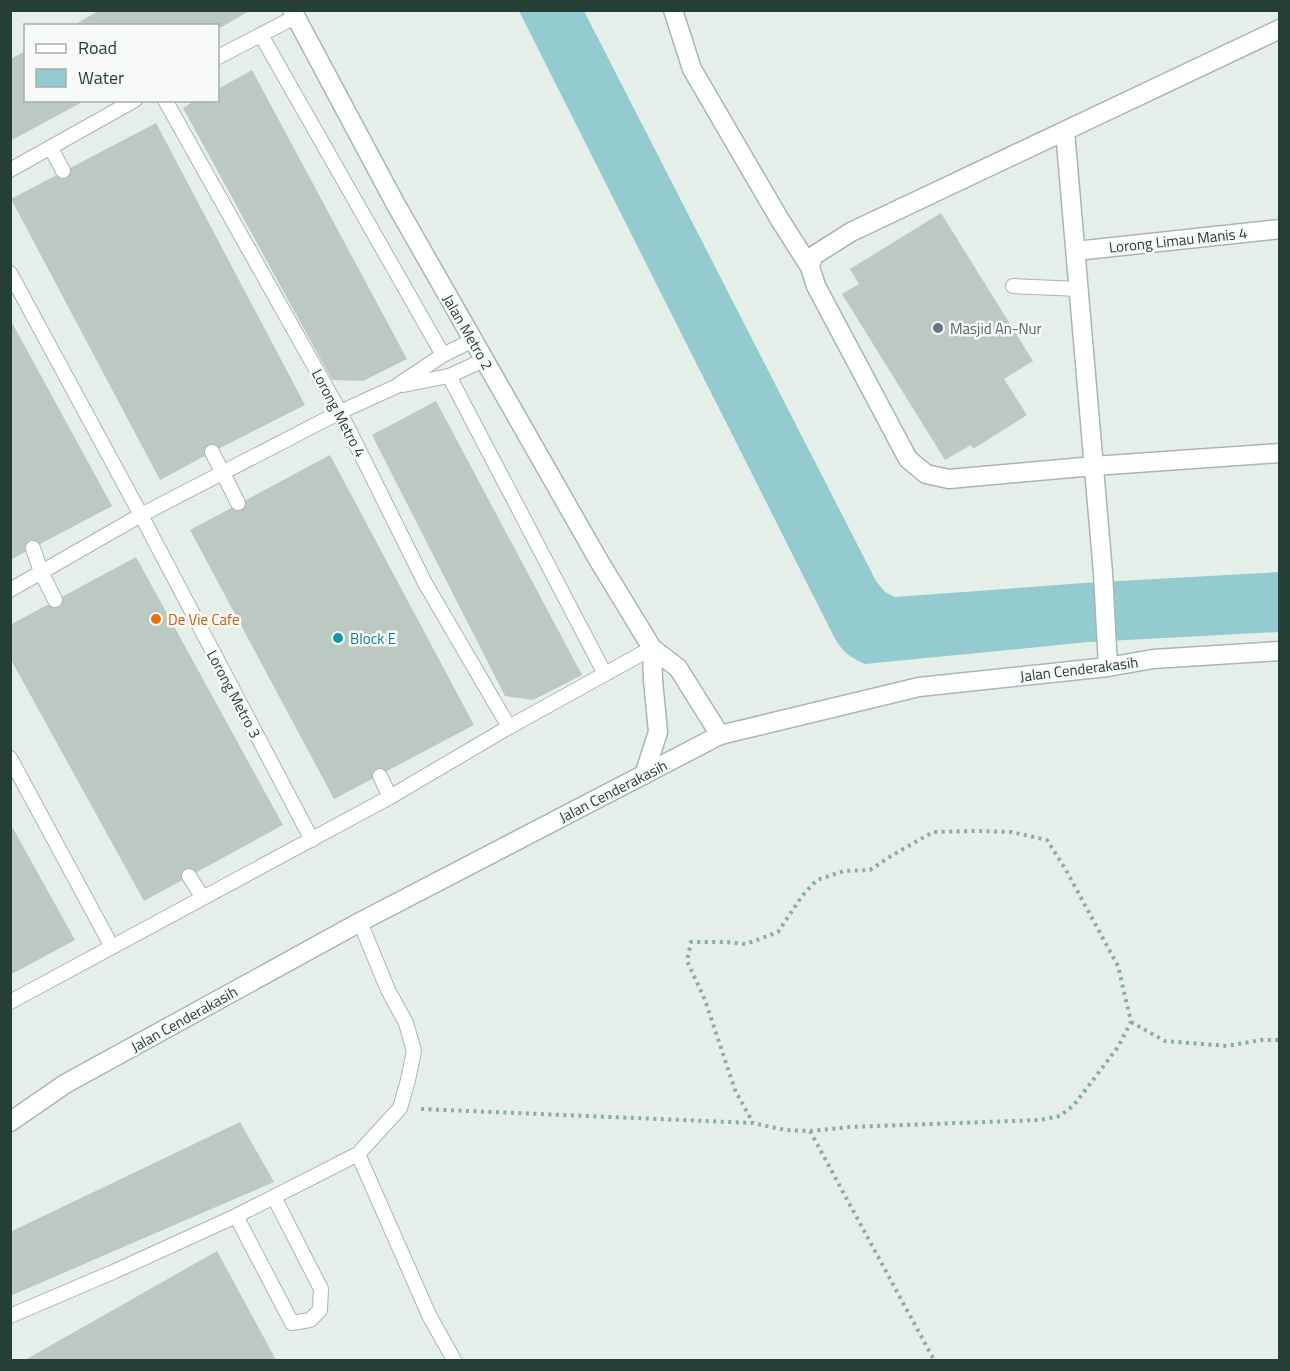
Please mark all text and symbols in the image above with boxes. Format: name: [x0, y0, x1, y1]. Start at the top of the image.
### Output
legend: [24, 24, 219, 102]
text: Road: [78, 34, 117, 61]
text: Water: [78, 64, 124, 91]
street label: Lorong Limau Manis 4: [1108, 221, 1248, 259]
street label: Jalan Metro 2: [437, 290, 499, 374]
place label: Masjid An-Nur: [950, 317, 1042, 340]
marker: Masjid An-Nur: [931, 321, 945, 335]
street label: Lorong Metro 4: [306, 365, 372, 461]
place label: De Vie Cafe: [168, 608, 240, 631]
marker: De Vie Cafe: [149, 612, 163, 626]
place label: Block E: [350, 627, 396, 650]
marker: Block E: [331, 631, 345, 645]
street label: Lorong Metro 3: [201, 646, 267, 742]
street label: Jalan Cenderakasih: [1019, 650, 1139, 688]
street label: Jalan Cenderakasih: [555, 754, 671, 828]
street label: Jalan Cenderakasih: [126, 980, 242, 1058]

